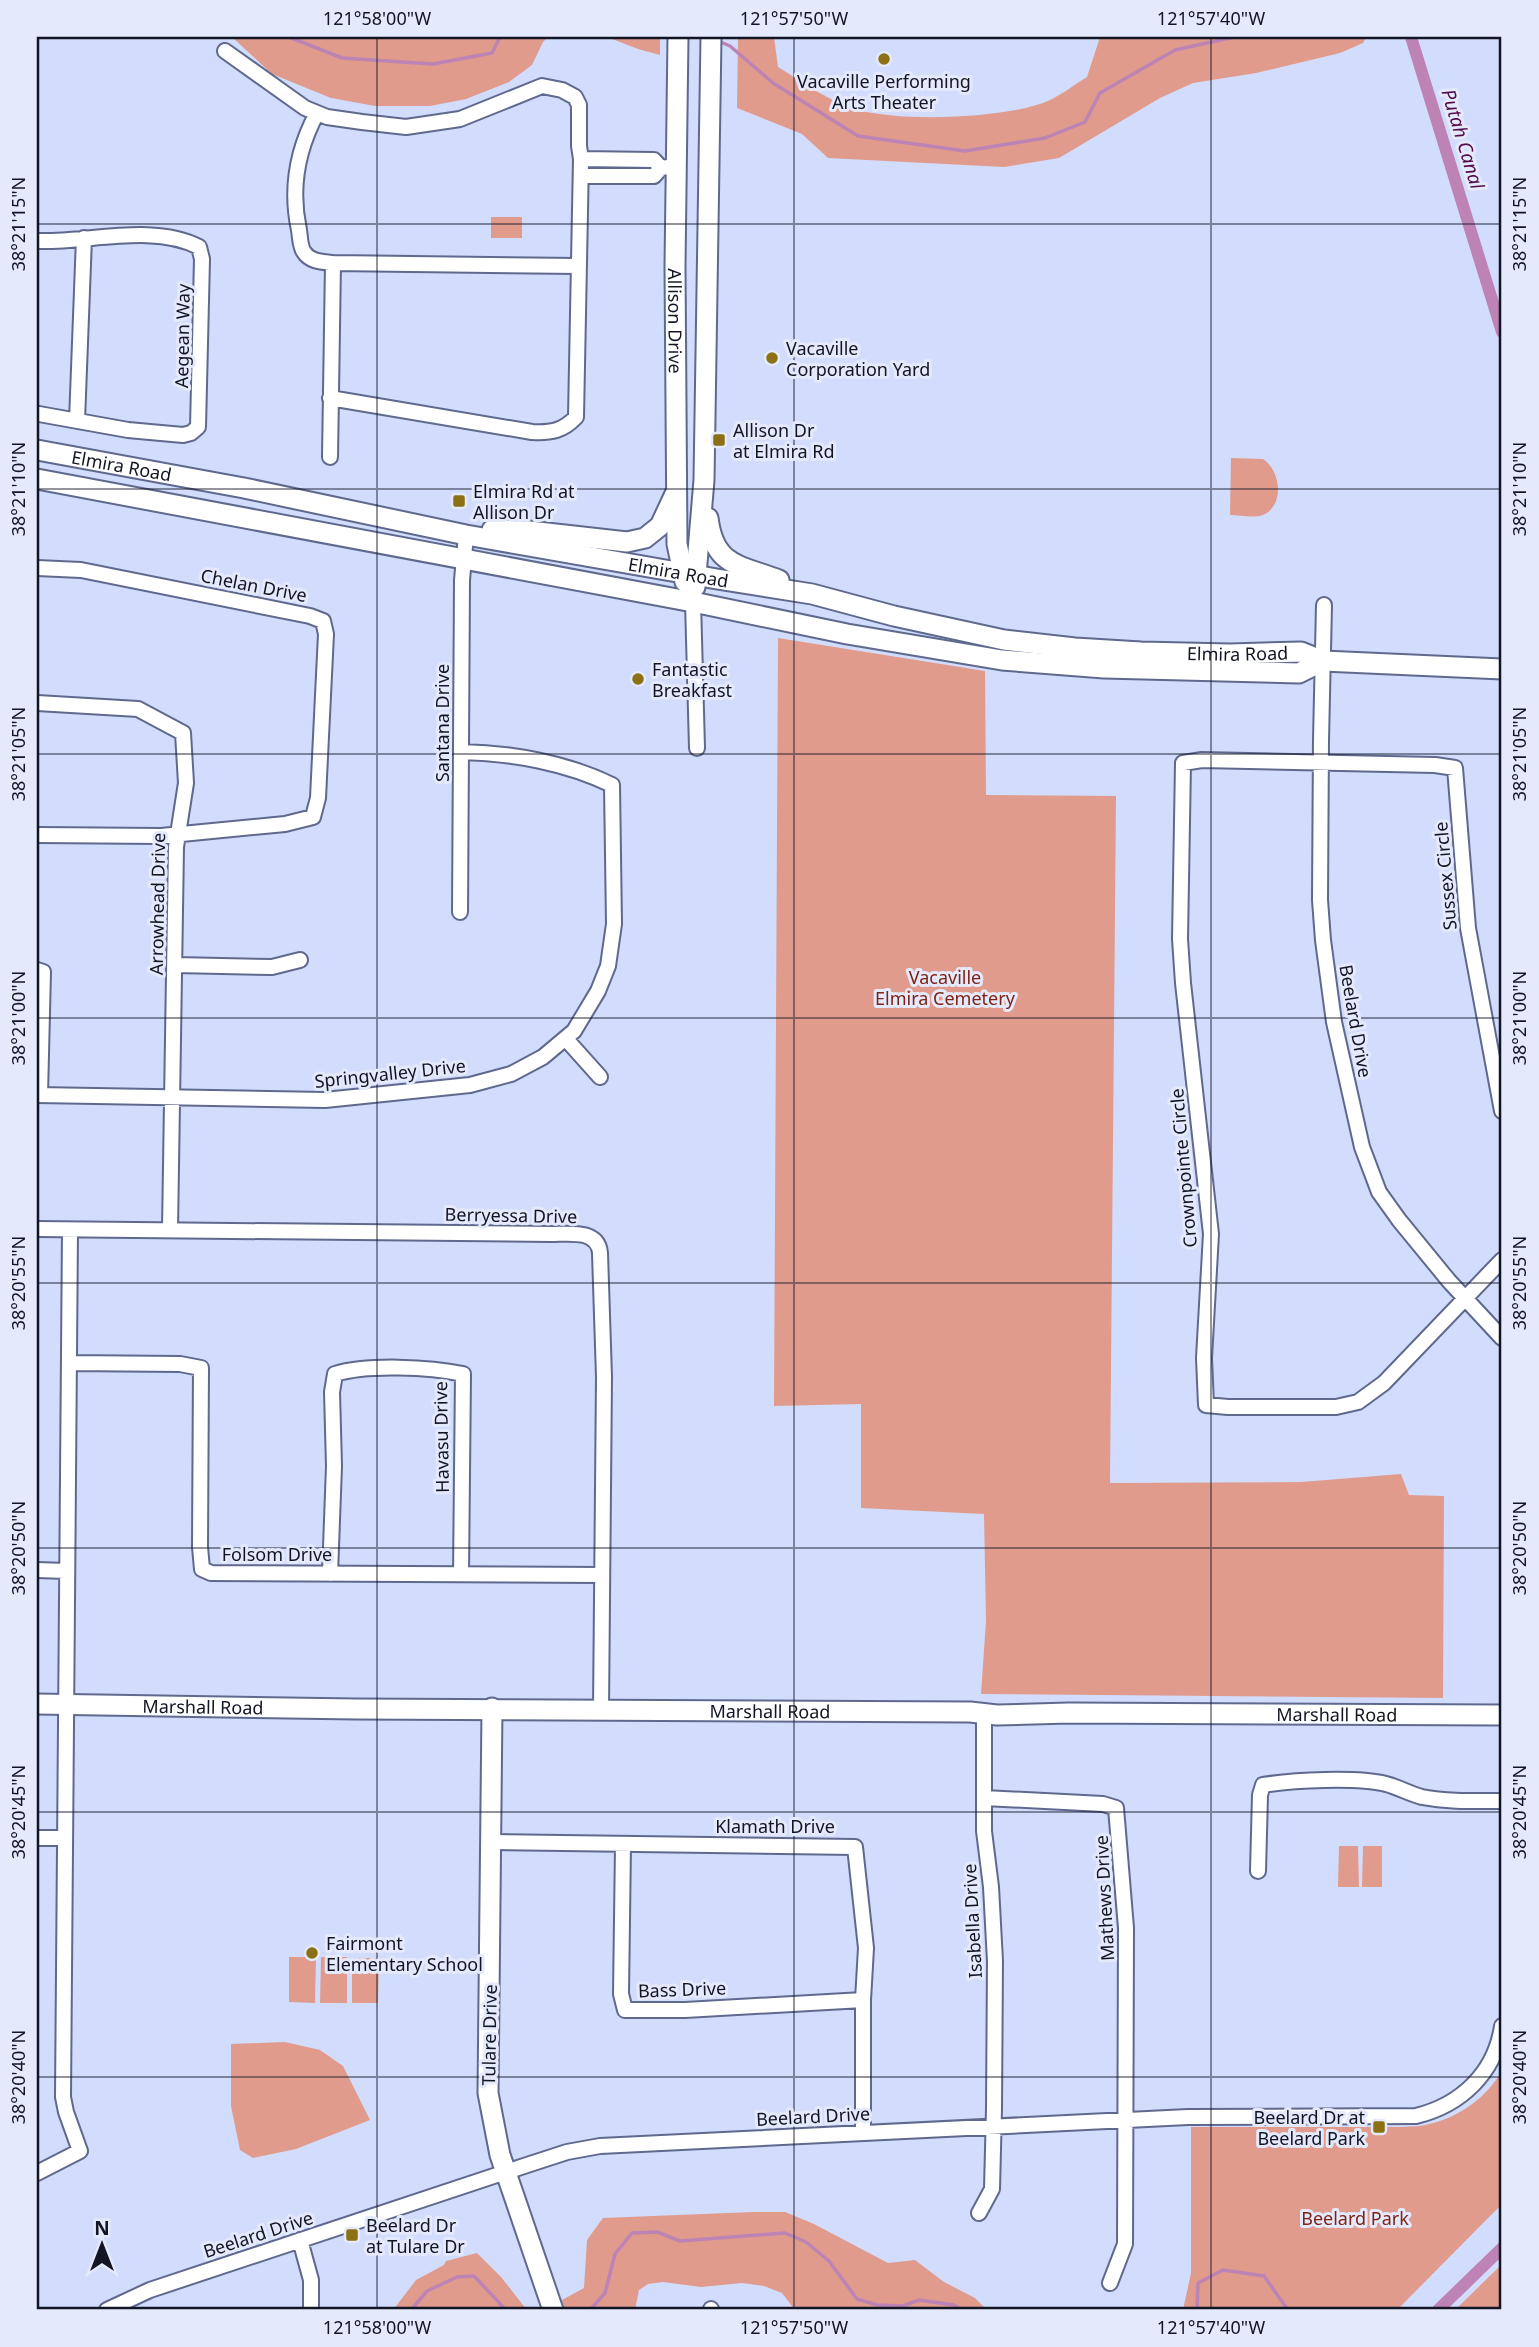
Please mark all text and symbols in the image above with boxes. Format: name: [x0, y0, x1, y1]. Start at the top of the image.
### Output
text: 121°58'00"W: [323, 6, 431, 30]
text: 121°57'50"W: [740, 6, 848, 30]
text: 121°57'40"W: [1157, 6, 1265, 30]
marker: Vacaville Performing Arts Theater: [876, 51, 892, 67]
place label: Vacaville Performing Arts Theater: [797, 69, 971, 114]
water label: Putah Canal: [1435, 86, 1491, 193]
text: 38°21'15"N: [6, 177, 30, 271]
text: 38°21'15"N: [1507, 177, 1531, 271]
street label: Allison Drive: [663, 268, 688, 374]
street label: Aegean Way: [169, 283, 195, 388]
place label: Vacaville Corporation Yard: [786, 336, 930, 381]
marker: Vacaville Corporation Yard: [764, 350, 780, 366]
place label: Allison Dr at Elmira Rd: [733, 418, 835, 463]
marker: Allison Dr at Elmira Rd: [711, 432, 727, 448]
text: 38°21'10"N: [6, 442, 30, 536]
text: 38°21'10"N: [1507, 442, 1531, 536]
street label: Elmira Road: [70, 445, 174, 486]
place label: Elmira Rd at Allison Dr: [473, 479, 575, 524]
marker: Elmira Rd at Allison Dr: [451, 493, 467, 509]
street label: Elmira Road: [626, 552, 730, 593]
street label: Chelan Drive: [199, 563, 309, 607]
street label: Elmira Road: [1187, 640, 1289, 666]
place label: Fantastic Breakfast: [652, 657, 733, 702]
street label: Santana Drive: [430, 664, 454, 782]
marker: Fantastic Breakfast: [630, 671, 646, 687]
text: 38°21'05"N: [6, 707, 30, 801]
text: 38°21'05"N: [1507, 707, 1531, 801]
street label: Sussex Circle: [1428, 821, 1462, 931]
street label: Arrowhead Drive: [144, 833, 170, 975]
street label: Beelard Drive: [1334, 963, 1378, 1079]
park label: Vacaville Elmira Cemetery: [875, 965, 1016, 1010]
text: 38°21'00"N: [6, 971, 30, 1065]
text: 38°21'00"N: [1507, 971, 1531, 1065]
street label: Springvalley Drive: [313, 1053, 467, 1093]
street label: Crownpointe Circle: [1164, 1087, 1202, 1249]
street label: Berryessa Drive: [445, 1202, 577, 1228]
text: 38°20'55"N: [6, 1236, 30, 1330]
text: 38°20'55"N: [1507, 1236, 1531, 1330]
street label: Havasu Drive: [428, 1381, 454, 1493]
text: 38°20'50"N: [6, 1501, 30, 1595]
text: 38°20'50"N: [1507, 1501, 1531, 1595]
street label: Folsom Drive: [222, 1542, 332, 1566]
street label: Marshall Road: [142, 1694, 264, 1720]
street label: Marshall Road: [709, 1699, 831, 1723]
street label: Marshall Road: [1276, 1702, 1397, 1727]
text: 38°20'45"N: [6, 1765, 30, 1859]
text: 38°20'45"N: [1507, 1765, 1531, 1859]
street label: Klamath Drive: [715, 1814, 835, 1838]
street label: Mathews Drive: [1089, 1835, 1119, 1961]
street label: Isabella Drive: [957, 1863, 987, 1979]
place label: Fairmont Elementary School: [326, 1931, 483, 1976]
marker: Fairmont Elementary School: [304, 1945, 320, 1961]
street label: Bass Drive: [637, 1975, 727, 2003]
street label: Tulare Drive: [476, 1984, 502, 2086]
text: 38°20'40"N: [6, 2030, 30, 2124]
text: 38°20'40"N: [1507, 2030, 1531, 2124]
street label: Beelard Drive: [755, 2101, 871, 2131]
place label: Beelard Dr at Beelard Park: [1254, 2105, 1365, 2150]
marker: Beelard Dr at Beelard Park: [1371, 2119, 1387, 2135]
street label: Beelard Drive: [200, 2205, 316, 2263]
park label: Beelard Park: [1301, 2206, 1409, 2230]
north arrow: [66, 2210, 136, 2280]
place label: Beelard Dr at Tulare Dr: [366, 2213, 465, 2258]
text: N: [94, 2215, 110, 2241]
marker: Beelard Dr at Tulare Dr: [344, 2227, 360, 2243]
text: 121°58'00"W: [323, 2315, 431, 2339]
text: 121°57'50"W: [740, 2315, 848, 2339]
text: 121°57'40"W: [1157, 2315, 1265, 2339]

